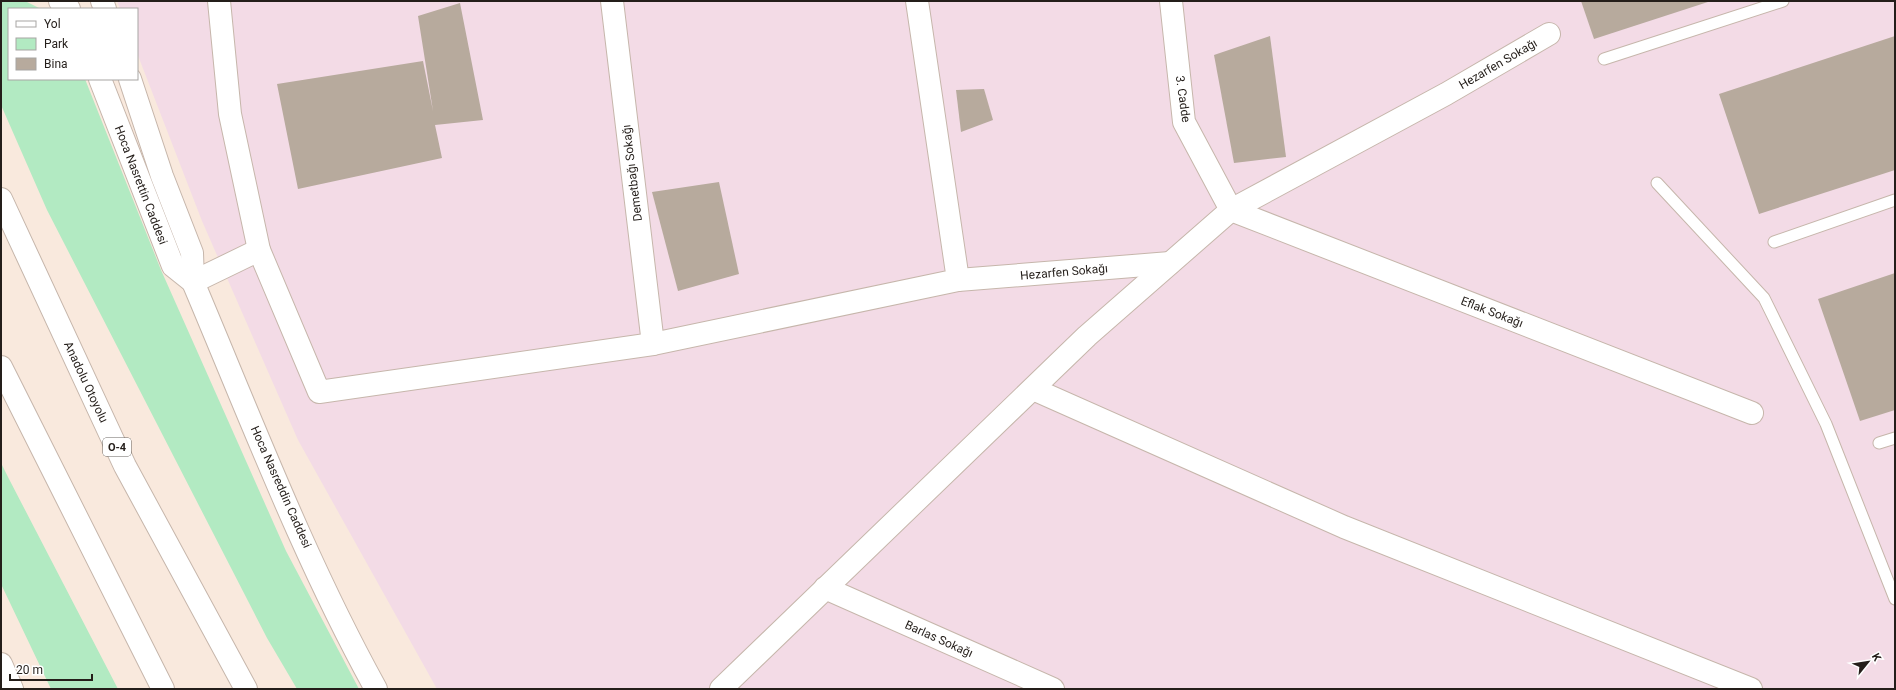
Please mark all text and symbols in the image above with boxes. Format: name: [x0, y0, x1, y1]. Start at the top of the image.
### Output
legend: [8, 8, 138, 80]
text: Yol: [44, 17, 61, 31]
street label: Hezarfen Sokağı: [1456, 36, 1540, 92]
text: Park: [44, 37, 69, 51]
text: Bina: [44, 57, 68, 71]
street label: 3. Cadde: [1173, 75, 1193, 123]
street label: Hoca Nasrettin Caddesi: [112, 123, 170, 247]
street label: Demetbağı Sokağı: [619, 124, 645, 222]
street label: Hezarfen Sokağı: [1020, 261, 1108, 283]
street label: Eflak Sokağı: [1459, 294, 1525, 330]
street label: Anadolu Otoyolu: [61, 339, 111, 425]
street label: Hoca Nasreddin Caddesi: [248, 424, 314, 550]
road number: O-4: [103, 438, 131, 456]
street label: Barlas Sokağı: [903, 618, 975, 660]
north arrow: [1848, 642, 1888, 682]
text: K: [1869, 651, 1884, 664]
scale bar: [10, 656, 92, 682]
text: 20 m: [16, 663, 43, 677]

